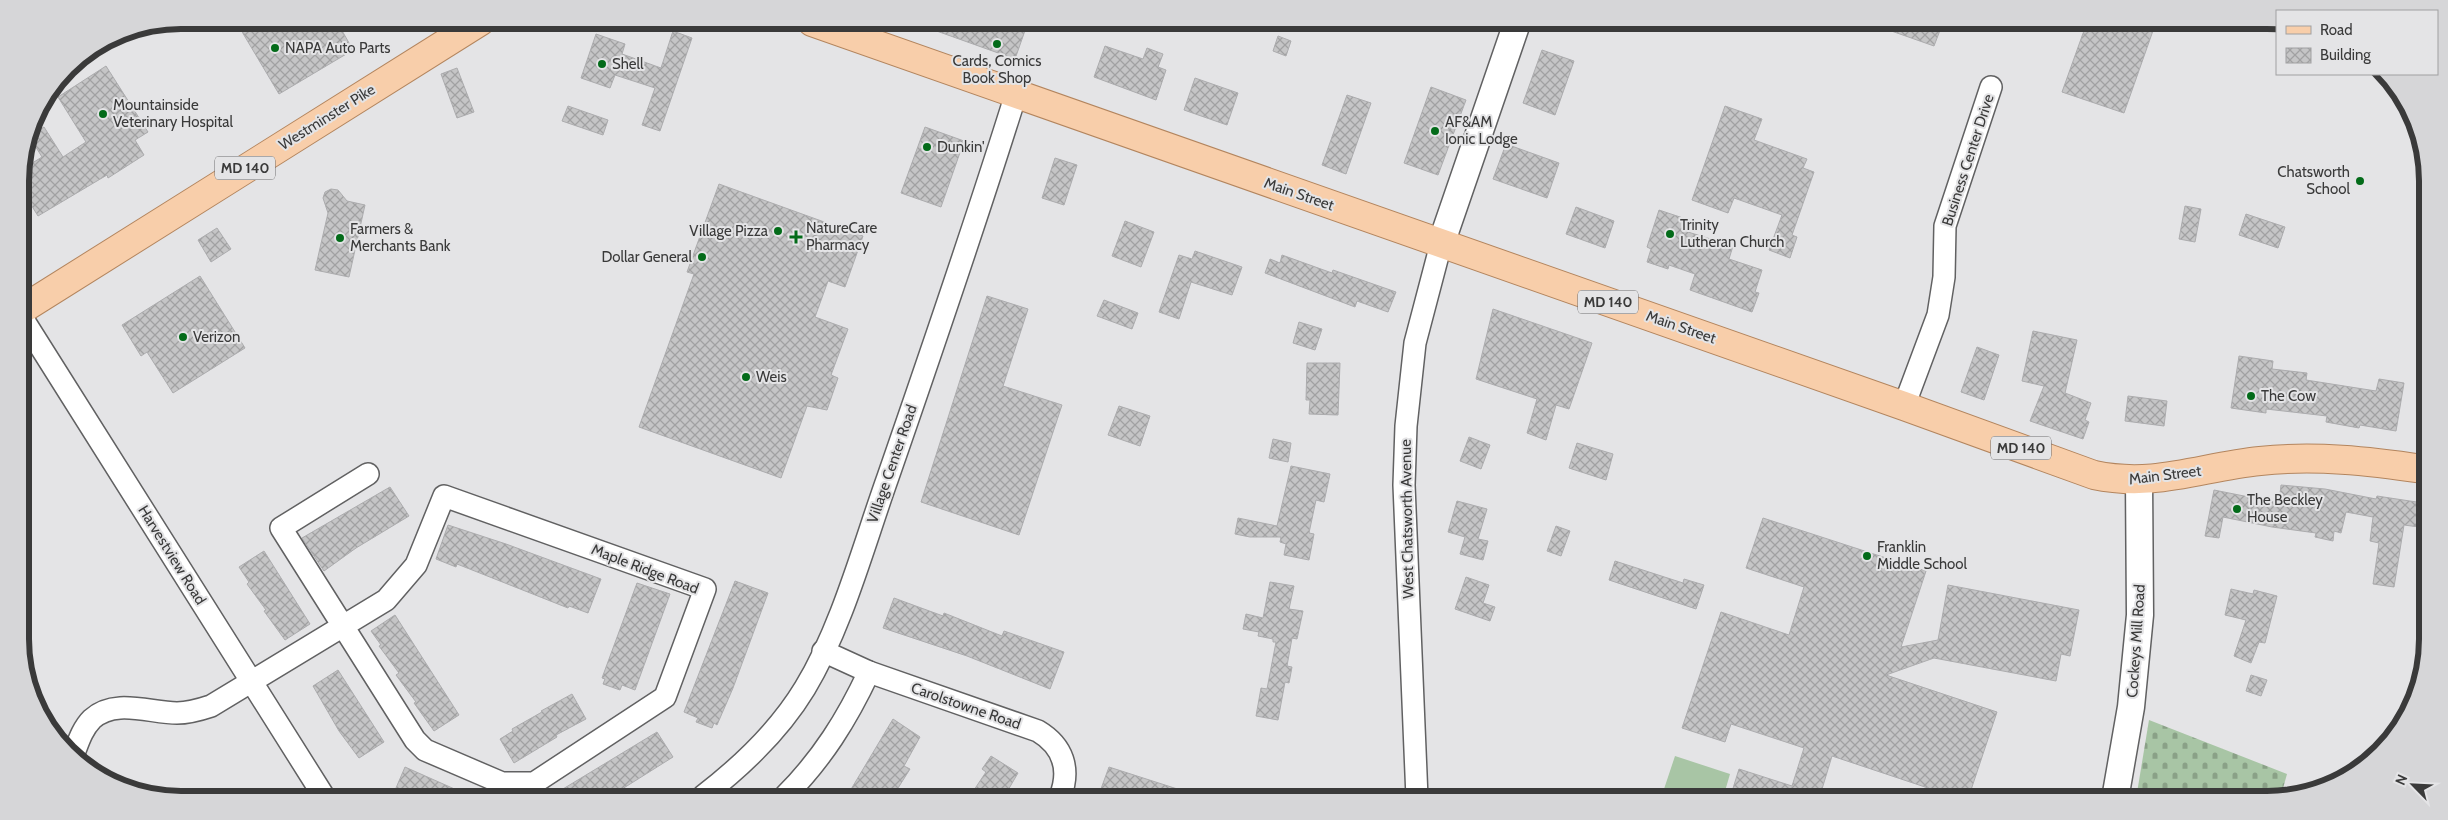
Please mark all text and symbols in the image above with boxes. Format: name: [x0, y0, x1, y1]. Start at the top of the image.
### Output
legend: [2276, 10, 2438, 75]
text: Road: [2320, 21, 2353, 39]
marker: Cards, Comics Book Shop: [991, 38, 1003, 50]
place label: NAPA Auto Parts: [285, 39, 391, 57]
marker: NAPA Auto Parts: [269, 42, 281, 54]
text: Building: [2320, 46, 2371, 64]
place label: Cards, Comics Book Shop: [953, 52, 1041, 87]
place label: Shell: [612, 55, 644, 73]
marker: Shell: [596, 58, 608, 70]
street label: Westminster Pike: [276, 80, 379, 154]
street label: Business Center Drive: [1938, 92, 1998, 228]
place label: Mountainside Veterinary Hospital: [113, 96, 233, 131]
marker: Mountainside Veterinary Hospital: [97, 108, 109, 120]
place label: AF&AM Ionic Lodge: [1445, 113, 1518, 148]
marker: AF&AM Ionic Lodge: [1429, 125, 1441, 137]
place label: Dunkin': [937, 138, 985, 156]
marker: Dunkin': [921, 141, 933, 153]
road number: MD 140: [215, 156, 275, 180]
place label: Chatsworth School: [2277, 163, 2350, 198]
street label: Main Street: [1262, 174, 1336, 214]
marker: Chatsworth School: [2354, 175, 2366, 187]
place label: Trinity Lutheran Church: [1680, 216, 1784, 251]
place label: NatureCare Pharmacy: [806, 219, 877, 254]
place label: Farmers & Merchants Bank: [350, 220, 451, 255]
place label: Village Pizza: [689, 222, 769, 240]
marker: Village Pizza: [772, 225, 784, 237]
marker: Trinity Lutheran Church: [1664, 228, 1676, 240]
marker: NatureCare Pharmacy: [790, 231, 802, 243]
marker: Farmers & Merchants Bank: [334, 232, 346, 244]
place label: Dollar General: [601, 248, 692, 266]
marker: Dollar General: [696, 251, 708, 263]
road number: MD 140: [1578, 290, 1638, 314]
street label: Main Street: [1644, 307, 1718, 347]
place label: Verizon: [193, 328, 240, 346]
marker: Verizon: [177, 331, 189, 343]
place label: Weis: [756, 368, 787, 386]
marker: Weis: [740, 371, 752, 383]
place label: The Cow: [2261, 387, 2316, 405]
marker: The Cow: [2245, 390, 2257, 402]
street label: Village Center Road: [863, 402, 921, 526]
road number: MD 140: [1991, 436, 2051, 459]
street label: West Chatsworth Avenue: [1397, 439, 1417, 599]
street label: Main Street: [2128, 462, 2202, 488]
place label: The Beckley House: [2247, 491, 2323, 526]
street label: Harvestview Road: [134, 502, 210, 608]
marker: The Beckley House: [2231, 503, 2243, 515]
place label: Franklin Middle School: [1877, 538, 1968, 573]
street label: Maple Ridge Road: [589, 540, 701, 598]
marker: Franklin Middle School: [1861, 550, 1873, 562]
street label: Cockeys Mill Road: [2123, 584, 2149, 698]
street label: Carolstowne Road: [909, 679, 1023, 733]
north arrow: [2388, 760, 2438, 810]
text: N: [2391, 772, 2411, 788]

